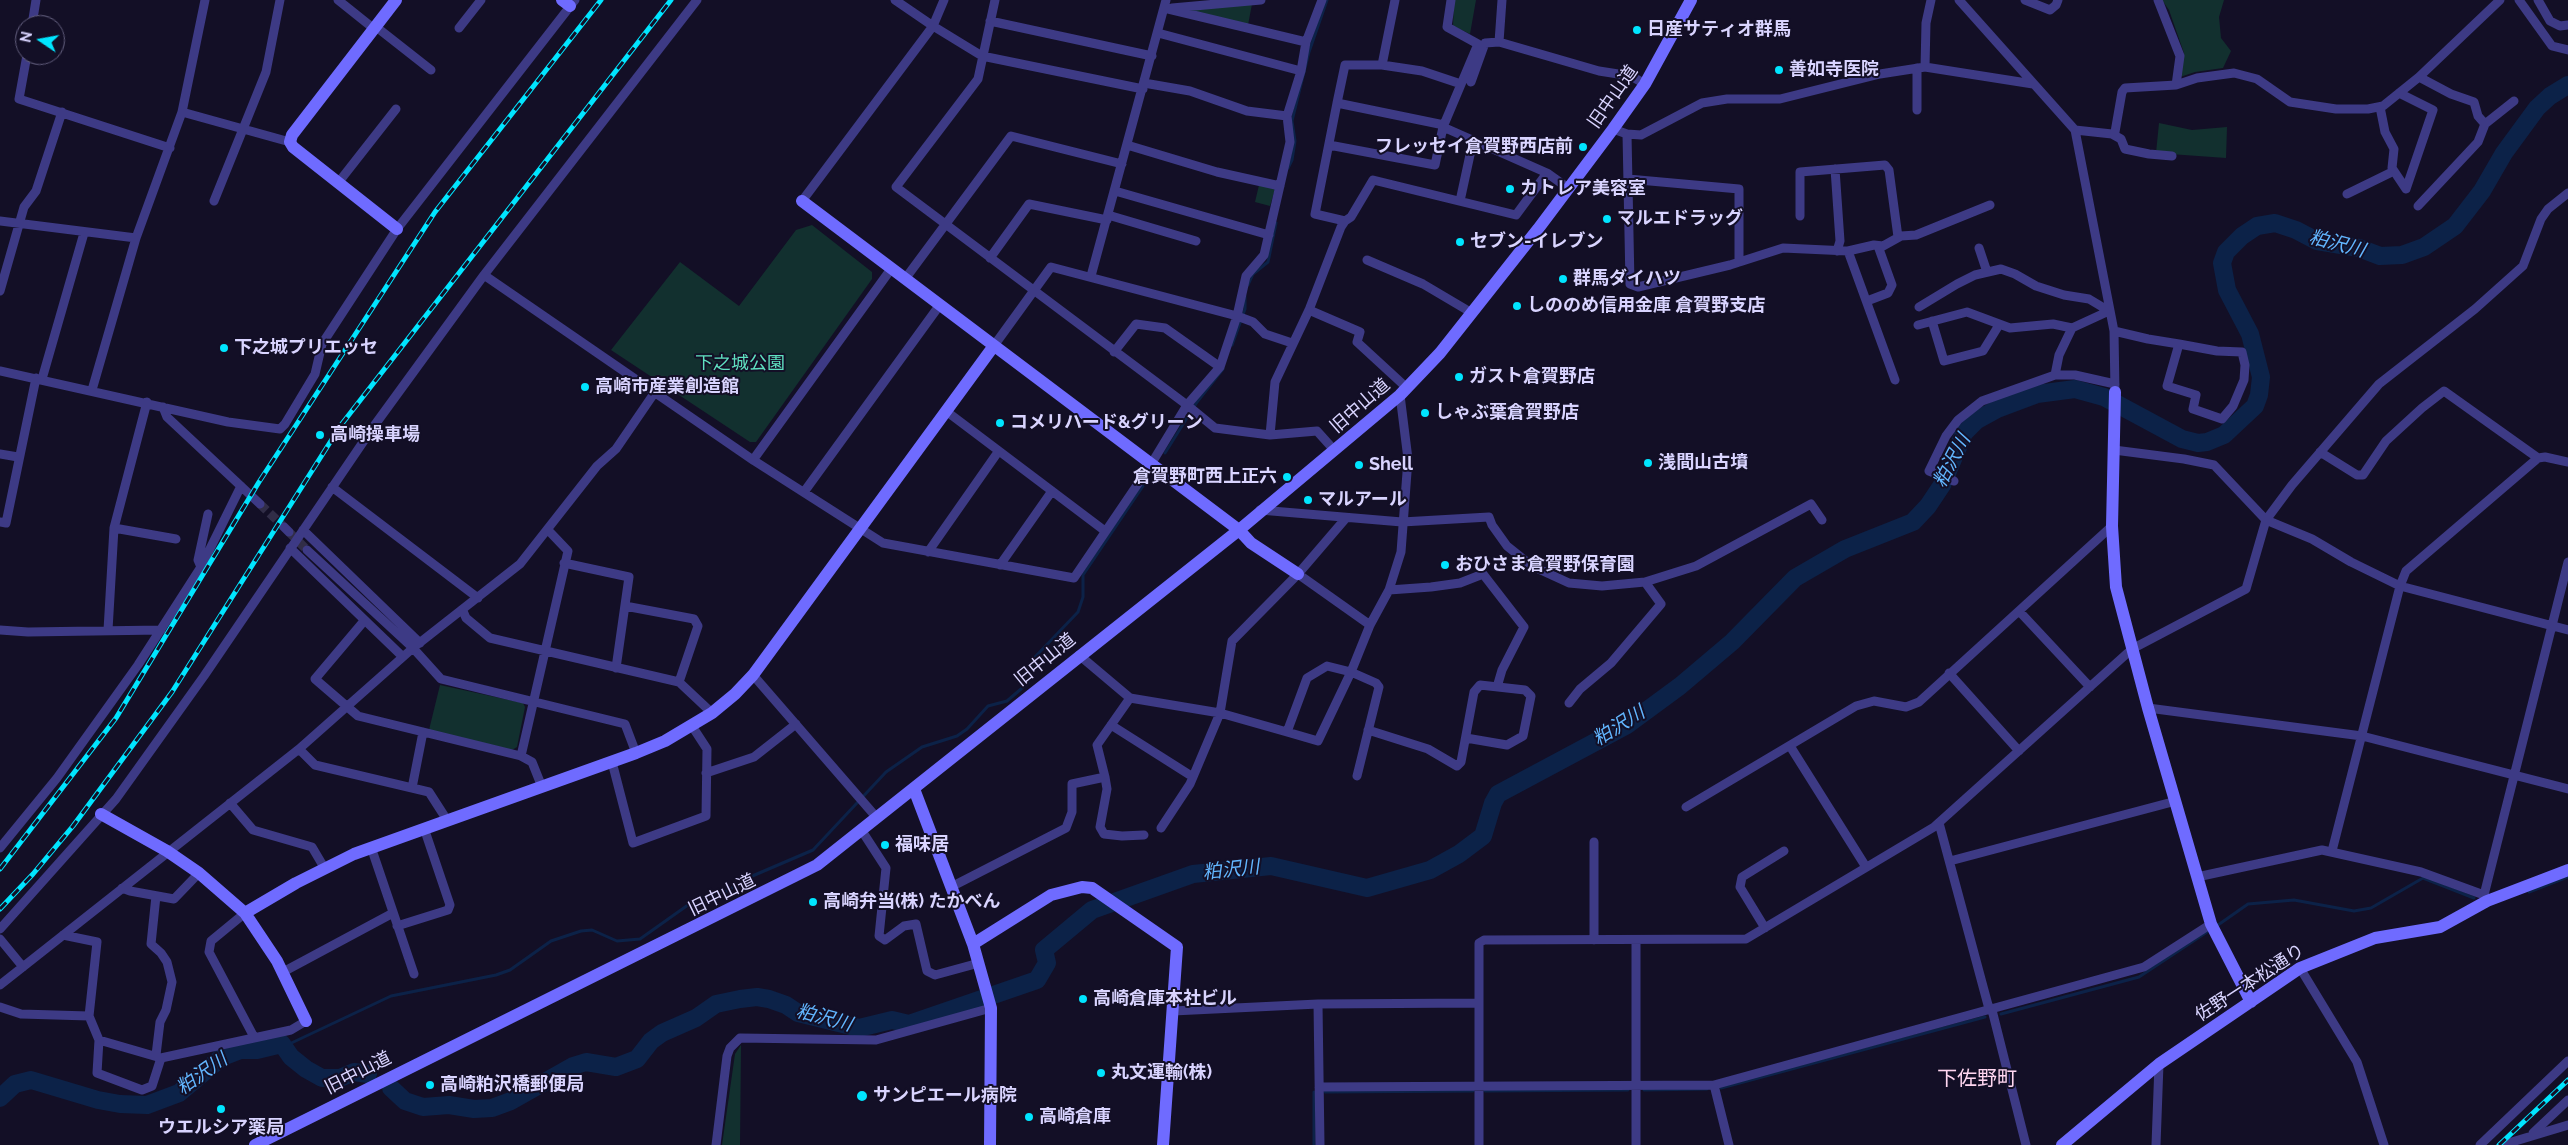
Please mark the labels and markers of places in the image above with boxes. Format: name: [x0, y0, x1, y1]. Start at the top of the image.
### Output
place label: 日産サティオ群馬: [1647, 19, 1791, 41]
marker: 日産サティオ群馬: [1631, 24, 1643, 36]
place label: 善如寺医院: [1789, 59, 1879, 81]
marker: 善如寺医院: [1773, 64, 1785, 76]
place label: フレッセイ倉賀野西店前: [1375, 136, 1573, 158]
marker: フレッセイ倉賀野西店前: [1577, 141, 1589, 153]
place label: カトレア美容室: [1520, 178, 1646, 200]
marker: カトレア美容室: [1504, 183, 1516, 195]
place label: マルエドラッグ: [1617, 208, 1743, 230]
marker: マルエドラッグ: [1601, 213, 1613, 225]
place label: セブン-イレブン: [1470, 231, 1604, 253]
marker: セブン-イレブン: [1454, 236, 1466, 248]
place label: 群馬ダイハツ: [1573, 268, 1681, 290]
marker: 群馬ダイハツ: [1557, 273, 1569, 285]
place label: しののめ信用金庫 倉賀野支店: [1527, 295, 1765, 317]
marker: しののめ信用金庫 倉賀野支店: [1511, 300, 1523, 312]
place label: 下之城プリエッセ: [234, 337, 378, 359]
marker: 下之城プリエッセ: [218, 342, 230, 354]
place label: ガスト倉賀野店: [1469, 366, 1595, 388]
marker: ガスト倉賀野店: [1453, 371, 1465, 383]
place label: 高崎市産業創造館: [595, 376, 739, 398]
marker: 高崎市産業創造館: [579, 381, 591, 393]
place label: しゃぶ葉倉賀野店: [1435, 402, 1579, 424]
marker: しゃぶ葉倉賀野店: [1419, 407, 1431, 419]
place label: コメリハード&グリーン: [1010, 412, 1203, 434]
marker: コメリハード&グリーン: [994, 417, 1006, 429]
place label: 高崎操車場: [330, 424, 420, 446]
marker: 高崎操車場: [314, 429, 326, 441]
place label: 浅間山古墳: [1658, 452, 1748, 474]
place label: Shell: [1369, 454, 1413, 476]
marker: 浅間山古墳: [1642, 457, 1654, 469]
marker: Shell: [1353, 459, 1365, 471]
place label: 倉賀野町西上正六: [1133, 466, 1277, 488]
marker: 倉賀野町西上正六: [1281, 471, 1293, 483]
place label: マルアール: [1318, 489, 1407, 511]
marker: マルアール: [1302, 494, 1314, 506]
place label: おひさま倉賀野保育園: [1455, 554, 1635, 576]
marker: おひさま倉賀野保育園: [1439, 559, 1451, 571]
place label: 福味居: [895, 834, 949, 856]
marker: 福味居: [879, 839, 891, 851]
place label: 高崎弁当(株) たかべん: [823, 891, 1000, 913]
marker: 高崎弁当(株) たかべん: [807, 896, 819, 908]
place label: 高崎倉庫本社ビル: [1093, 988, 1237, 1010]
marker: 高崎倉庫本社ビル: [1077, 993, 1089, 1005]
place label: 丸文運輸(株): [1111, 1062, 1212, 1084]
marker: 丸文運輸(株): [1095, 1067, 1107, 1079]
place label: 高崎粕沢橋郵便局: [440, 1074, 584, 1096]
marker: 高崎粕沢橋郵便局: [424, 1079, 436, 1091]
place label: サンピエール病院: [873, 1085, 1017, 1107]
marker: サンピエール病院: [855, 1089, 869, 1103]
marker: ウエルシア薬局: [215, 1103, 227, 1115]
place label: 高崎倉庫: [1039, 1106, 1111, 1128]
marker: 高崎倉庫: [1023, 1111, 1035, 1123]
place label: ウエルシア薬局: [158, 1117, 284, 1139]

